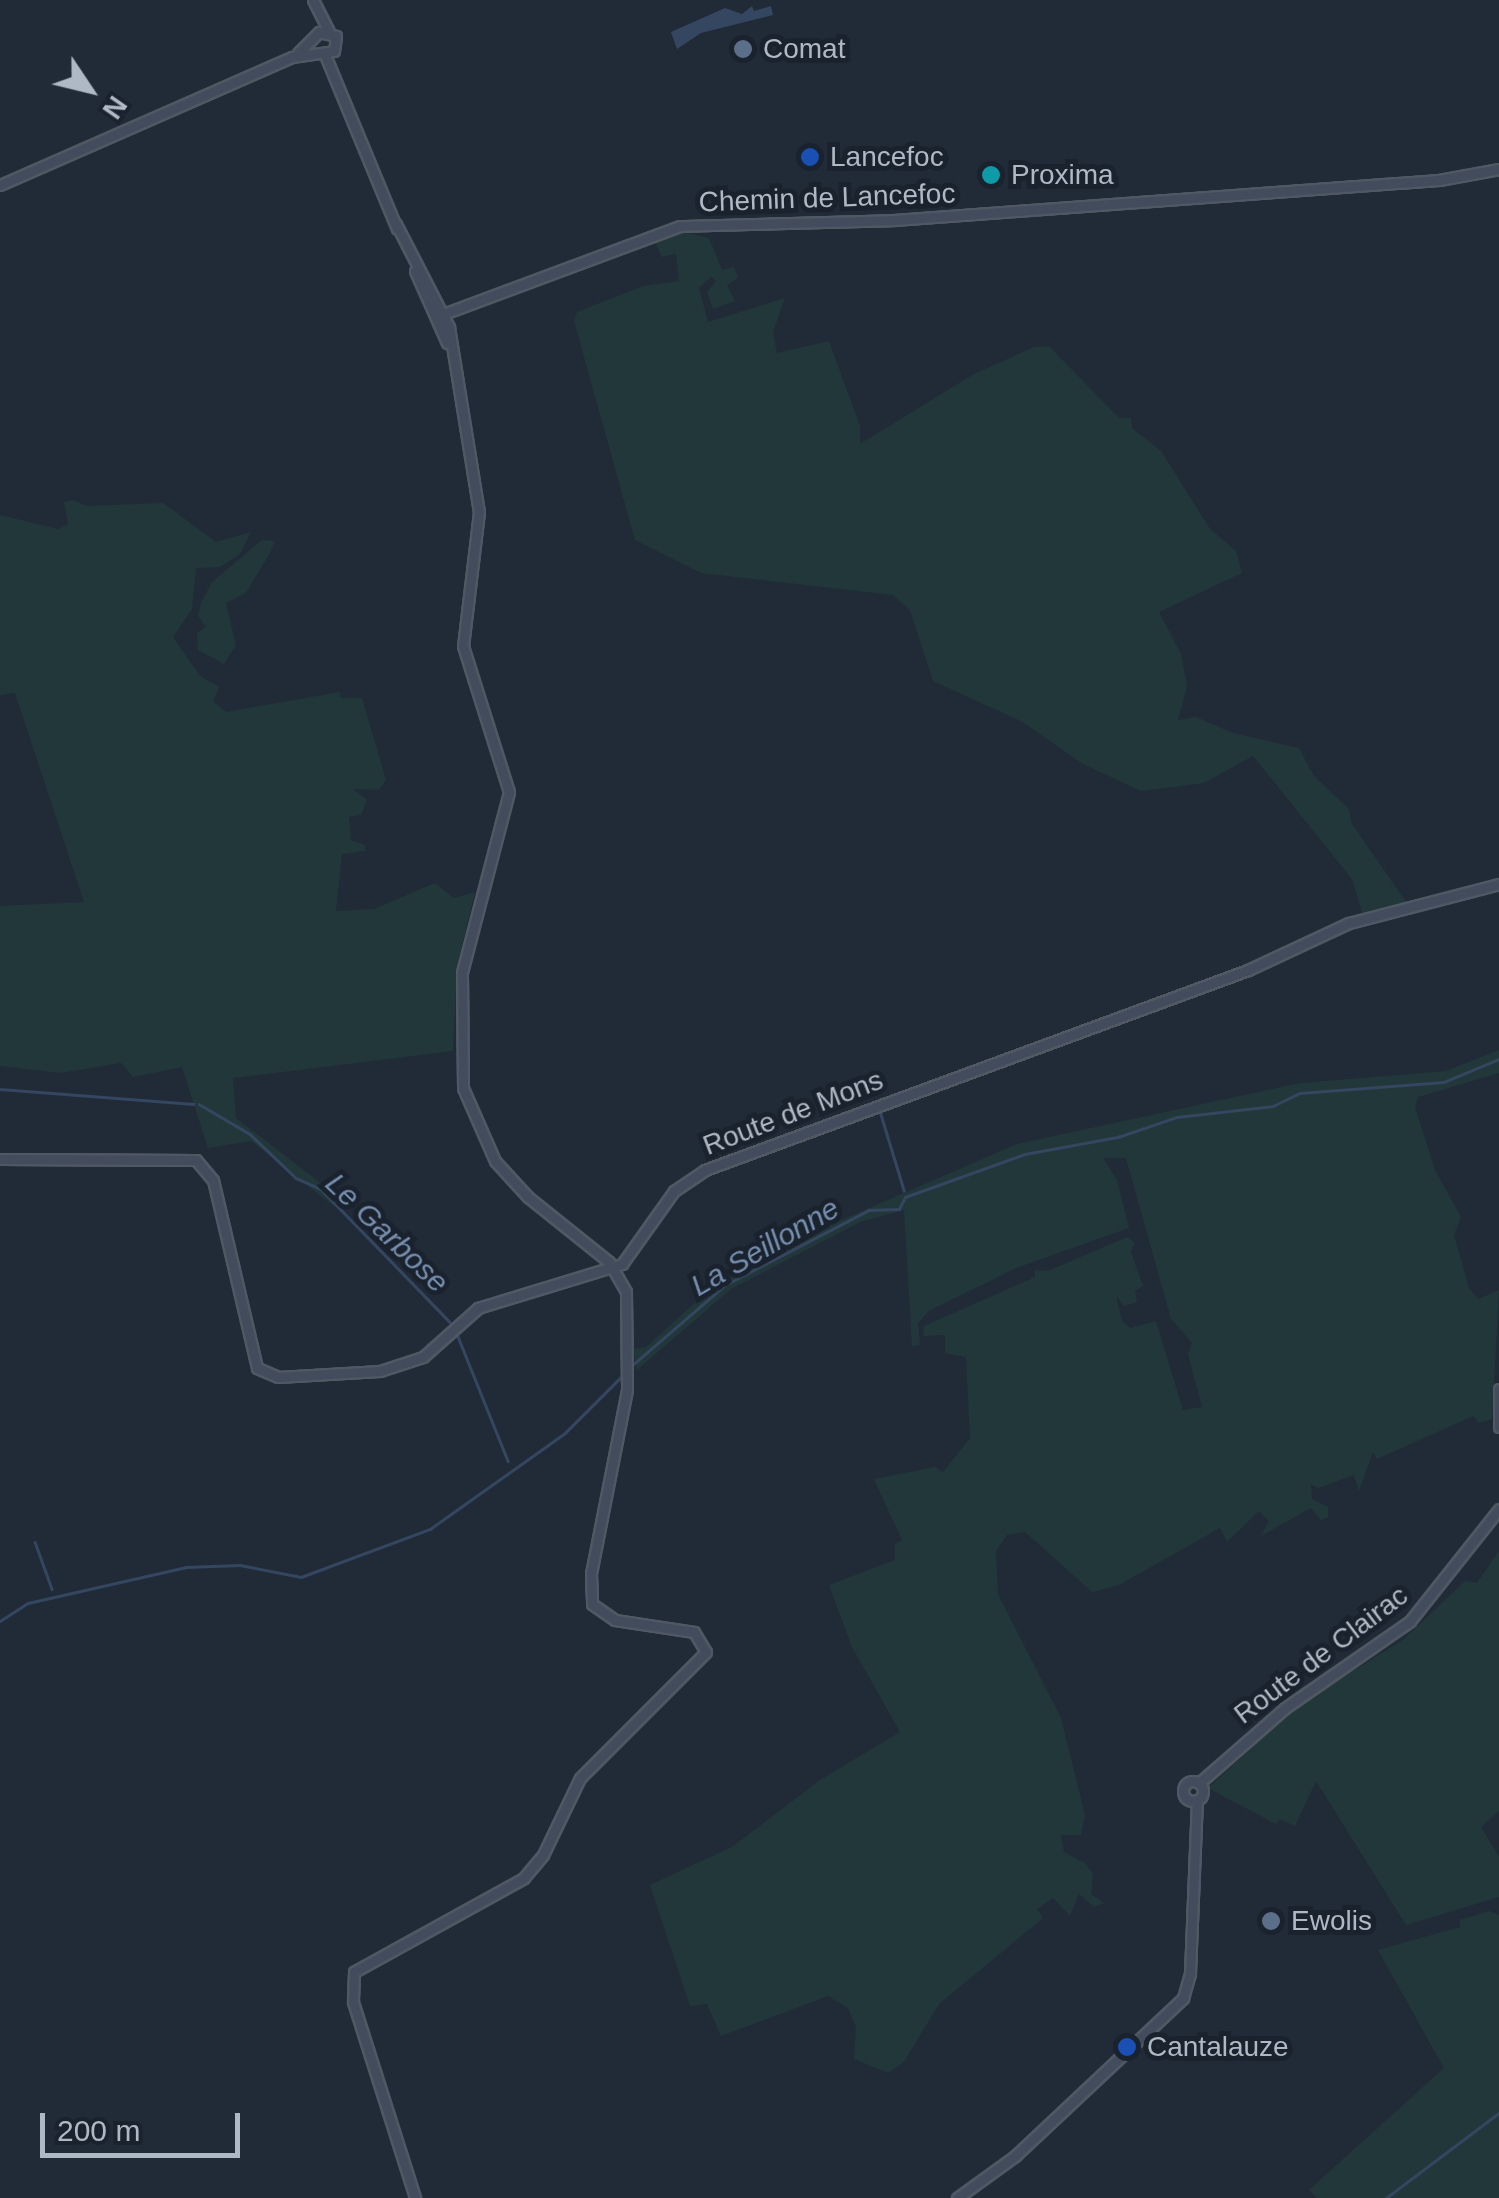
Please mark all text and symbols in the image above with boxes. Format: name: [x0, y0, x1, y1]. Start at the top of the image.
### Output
place label: Comat: [763, 32, 845, 66]
marker: Comat: [732, 38, 754, 60]
north arrow: [40, 40, 140, 140]
text: N: [96, 90, 133, 125]
place label: Lancefoc: [830, 140, 944, 174]
marker: Lancefoc: [799, 146, 821, 168]
place label: Proxima: [1011, 158, 1114, 192]
marker: Proxima: [980, 164, 1002, 186]
street label: Chemin de Lancefoc: [698, 177, 956, 219]
street label: Route de Mons: [698, 1063, 888, 1163]
water label: Le Garbose: [318, 1166, 456, 1300]
water label: La Seillonne: [684, 1190, 846, 1304]
street label: Route de Clairac: [1228, 1579, 1414, 1731]
place label: Ewolis: [1291, 1904, 1372, 1938]
marker: Ewolis: [1260, 1910, 1282, 1932]
place label: Cantalauze: [1147, 2030, 1289, 2064]
marker: Cantalauze: [1116, 2036, 1138, 2058]
scale bar: [45, 2093, 245, 2155]
text: 200 m: [57, 2114, 140, 2147]

